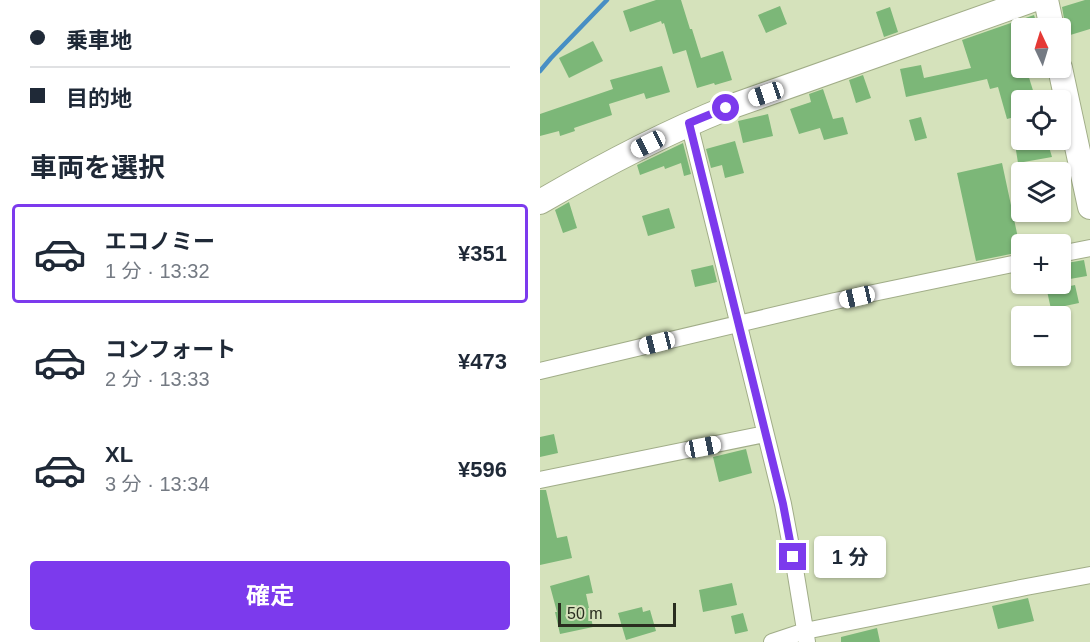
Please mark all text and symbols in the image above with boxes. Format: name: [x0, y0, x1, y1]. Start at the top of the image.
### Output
north arrow: [1011, 18, 1071, 78]
map controls: [1011, 18, 1071, 366]
text: 乗車地: [66, 28, 132, 53]
car: [746, 80, 786, 108]
text: 目的地: [66, 86, 132, 111]
button: locate: [1011, 90, 1071, 150]
route start: [712, 94, 739, 121]
car: [628, 128, 668, 160]
text: 車両を選択: [30, 153, 165, 183]
button: layers: [1011, 162, 1071, 222]
icon: car: [33, 227, 87, 281]
text: エコノミー: [105, 229, 215, 254]
button: +: [1011, 234, 1071, 294]
text: ¥351: [458, 241, 507, 266]
text: 1 分 · 13:32: [105, 260, 210, 282]
car: [837, 284, 877, 310]
button: −: [1011, 306, 1071, 366]
car: [637, 330, 677, 356]
icon: car: [33, 335, 87, 389]
text: コンフォート: [105, 337, 236, 362]
text: ¥473: [458, 349, 507, 374]
text: 2 分 · 13:33: [105, 368, 210, 390]
car: [684, 435, 722, 459]
text: XL: [105, 442, 133, 467]
icon: car: [33, 443, 87, 497]
text: ¥596: [458, 457, 507, 482]
text: 3 分 · 13:34: [105, 473, 210, 495]
callout: 1 分: [814, 536, 886, 578]
route end: [779, 543, 806, 570]
text: 1 分: [832, 546, 868, 568]
button: 確定: [30, 561, 510, 630]
scale bar: [558, 600, 676, 628]
text: 50 m: [567, 605, 603, 622]

